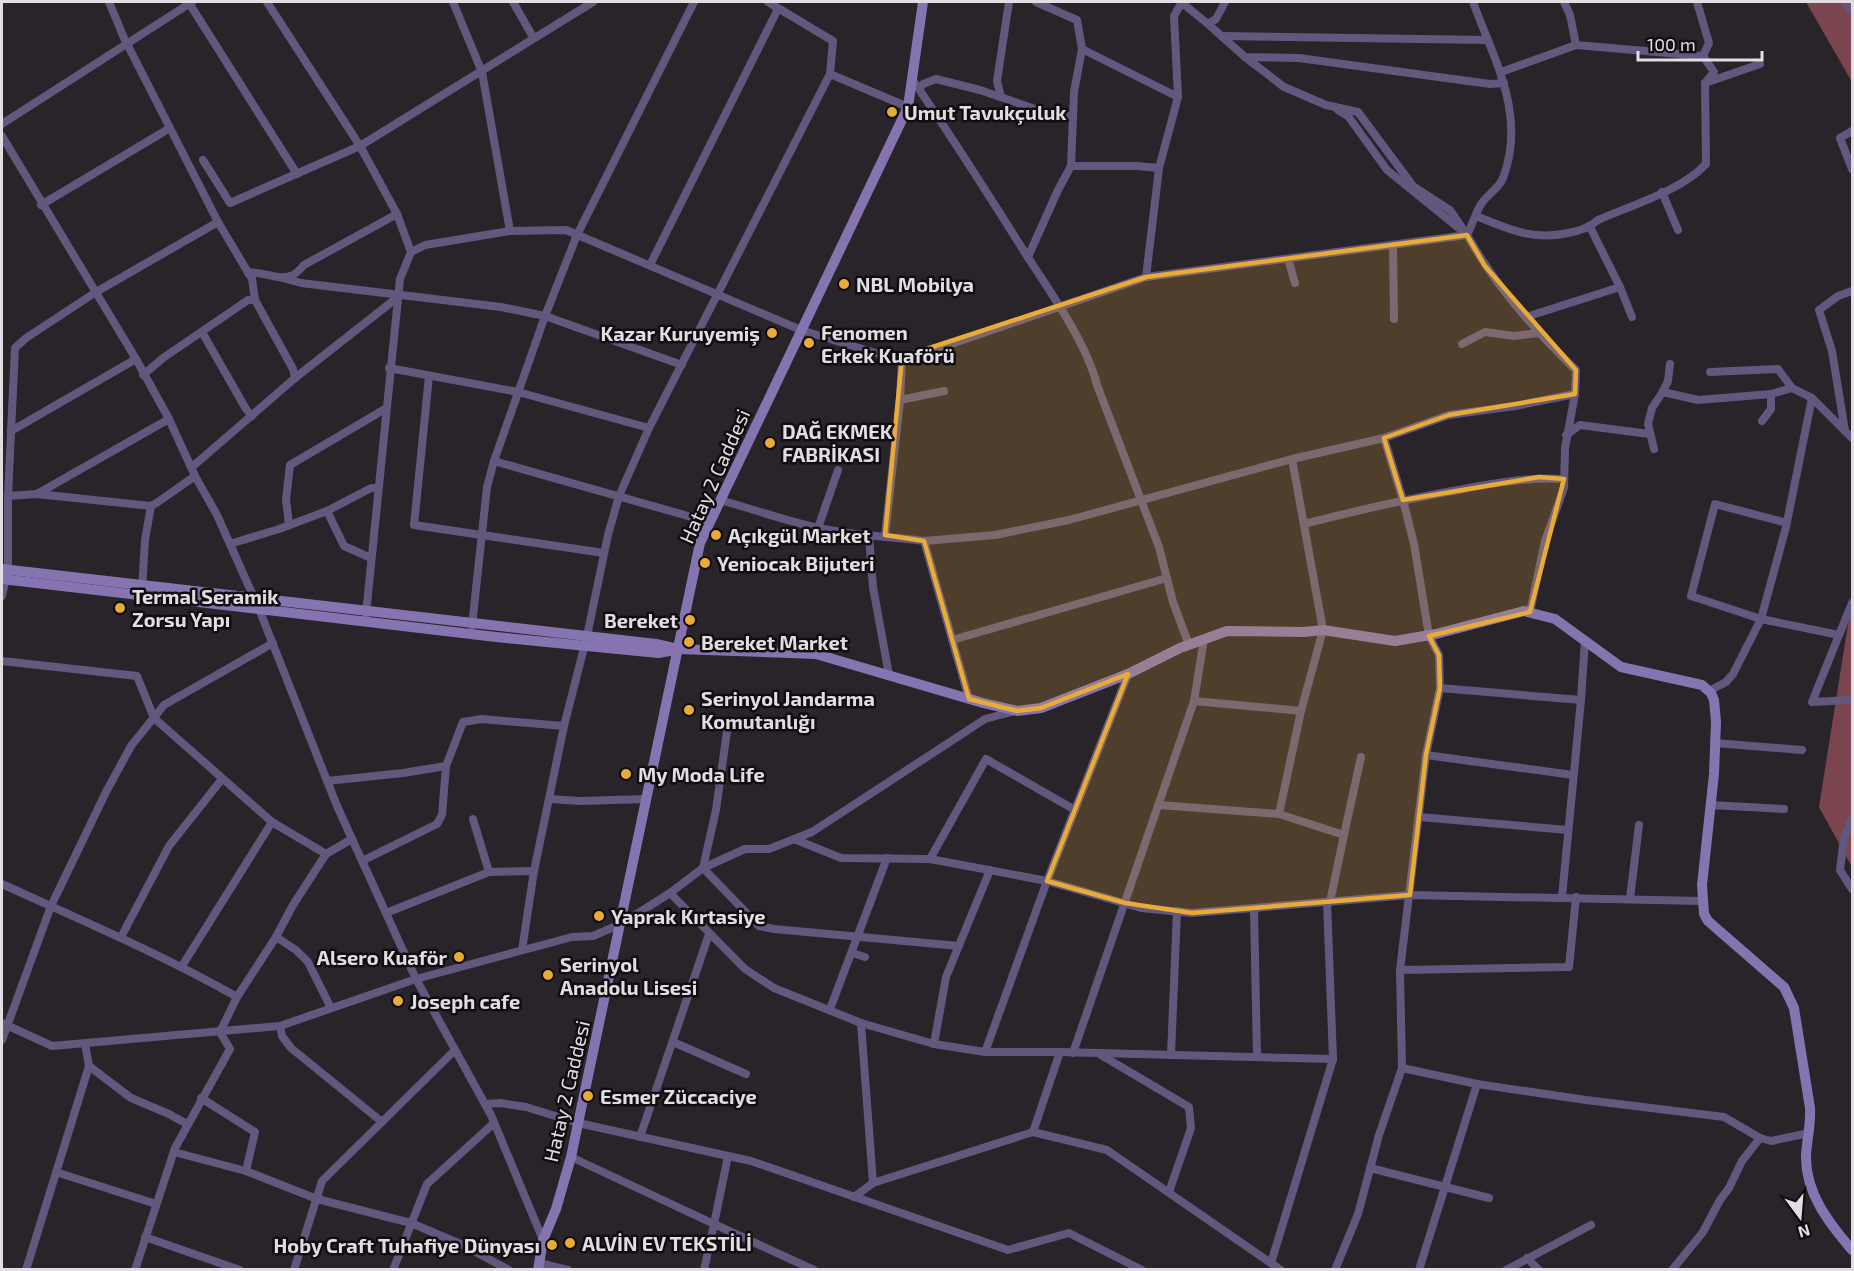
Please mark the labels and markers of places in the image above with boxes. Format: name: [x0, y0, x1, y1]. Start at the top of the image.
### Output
place label: Umut Tavukçuluk: [904, 100, 1067, 125]
marker: Umut Tavukçuluk: [885, 105, 899, 119]
place label: NBL Mobilya: [856, 272, 974, 297]
marker: NBL Mobilya: [837, 277, 851, 291]
place label: Fenomen Erkek Kuaförü: [821, 320, 955, 367]
place label: Kazar Kuruyemiş: [601, 321, 760, 346]
marker: Kazar Kuruyemiş: [765, 326, 779, 340]
marker: Fenomen Erkek Kuaförü: [802, 336, 816, 350]
place label: DAĞ EKMEK FABRİKASI: [782, 419, 893, 466]
marker: DAĞ EKMEK FABRİKASI: [763, 436, 777, 450]
place label: Açıkgül Market: [728, 523, 870, 548]
marker: Açıkgül Market: [709, 528, 723, 542]
place label: Yeniocak Bijuteri: [717, 551, 875, 575]
marker: Yeniocak Bijuteri: [698, 556, 712, 570]
place label: Termal Seramik Zorsu Yapı: [132, 584, 279, 631]
marker: Termal Seramik Zorsu Yapı: [113, 601, 127, 615]
place label: Bereket: [604, 608, 678, 632]
marker: Bereket: [683, 613, 697, 627]
place label: Bereket Market: [701, 630, 848, 654]
marker: Bereket Market: [682, 635, 696, 649]
place label: Serinyol Jandarma Komutanlığı: [701, 686, 875, 733]
marker: Serinyol Jandarma Komutanlığı: [682, 703, 696, 717]
place label: My Moda Life: [638, 762, 765, 787]
marker: My Moda Life: [619, 767, 633, 781]
place label: Yaprak Kırtasiye: [611, 904, 766, 929]
marker: Yaprak Kırtasiye: [592, 909, 606, 923]
place label: Alsero Kuaför: [317, 945, 447, 969]
marker: Alsero Kuaför: [452, 950, 466, 964]
place label: Serinyol Anadolu Lisesi: [560, 952, 697, 999]
marker: Serinyol Anadolu Lisesi: [541, 968, 555, 982]
place label: Joseph cafe: [410, 989, 520, 1013]
marker: Joseph cafe: [391, 994, 405, 1008]
place label: Esmer Züccaciye: [600, 1084, 757, 1109]
marker: Esmer Züccaciye: [581, 1089, 595, 1103]
place label: ALVİN EV TEKSTİLİ: [582, 1231, 752, 1255]
place label: Hoby Craft Tuhafiye Dünyası: [274, 1233, 540, 1258]
marker: ALVİN EV TEKSTİLİ: [563, 1236, 577, 1250]
marker: Hoby Craft Tuhafiye Dünyası: [545, 1238, 559, 1252]

